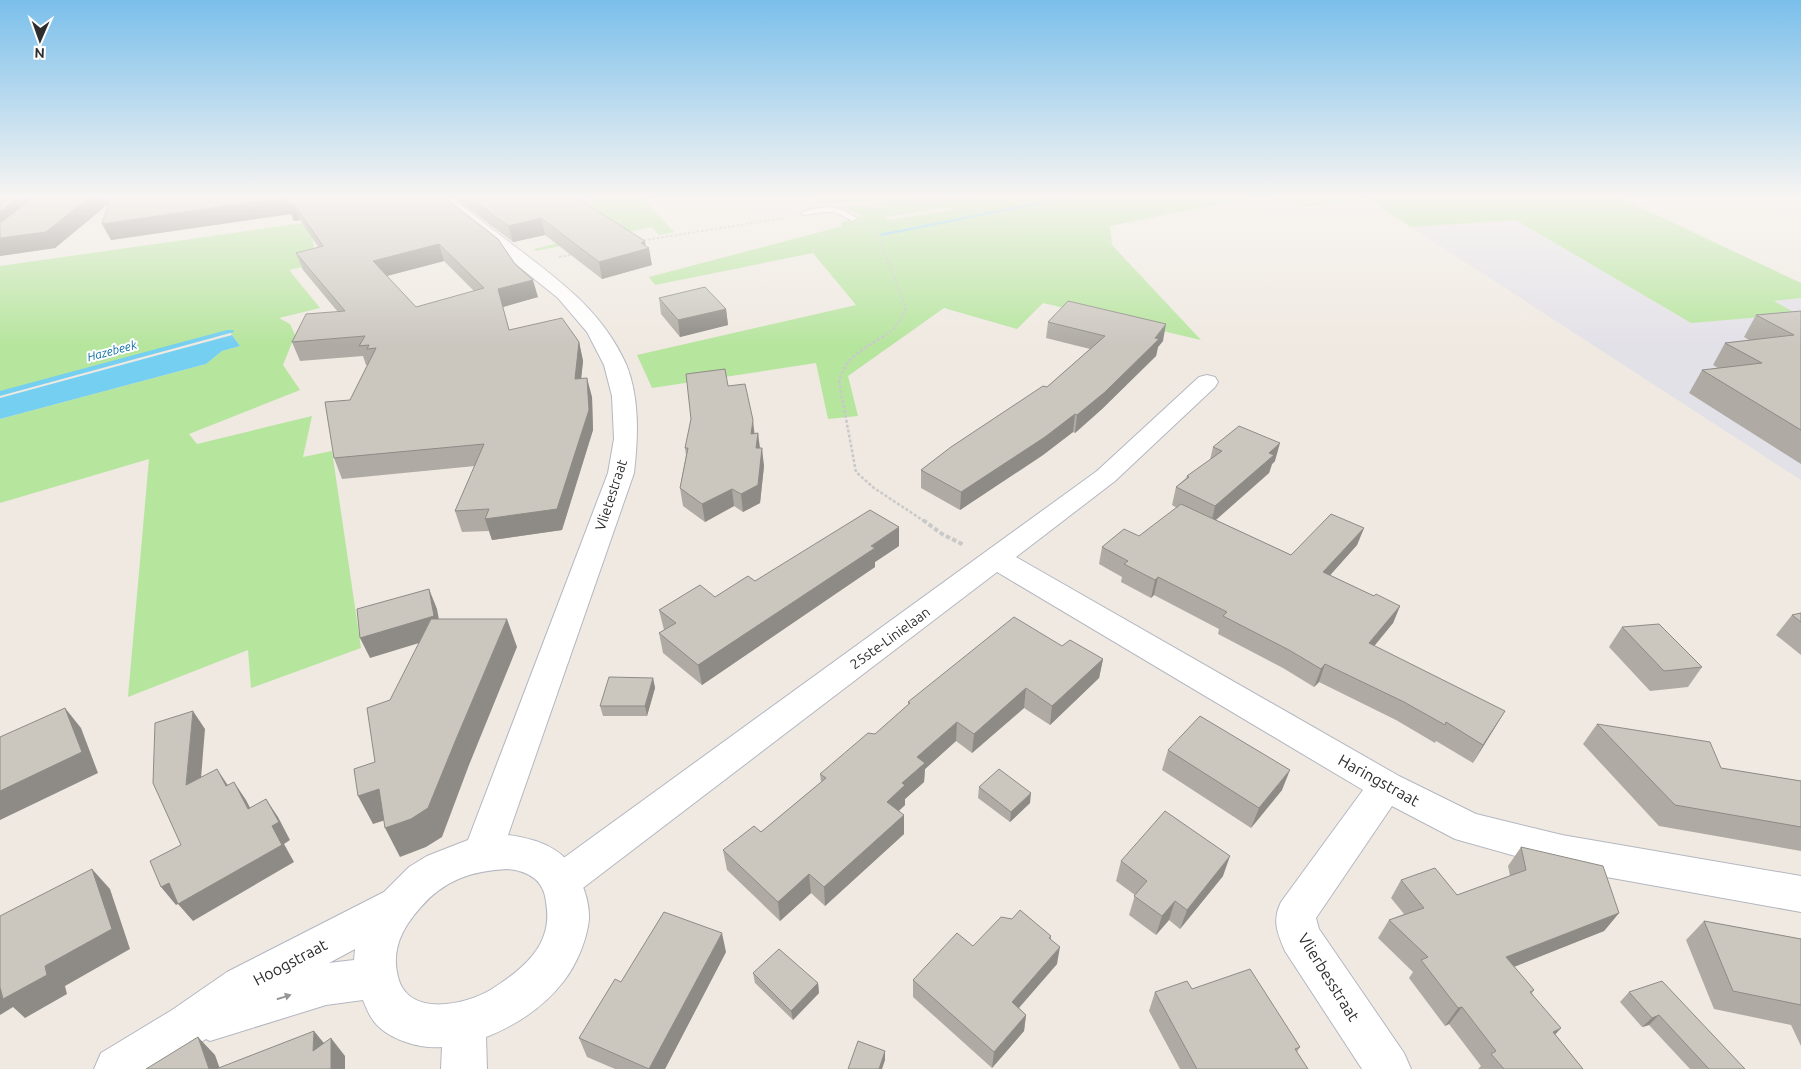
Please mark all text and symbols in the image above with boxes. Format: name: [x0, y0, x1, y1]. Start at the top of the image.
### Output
north arrow: [15, 15, 65, 65]
text: N: [34, 45, 45, 61]
water label: Hazebeek: [86, 337, 139, 363]
street label: Vlietestraat: [592, 457, 630, 532]
street label: 25ste-Linielaan: [847, 604, 933, 672]
street label: Haringstraat: [1335, 750, 1423, 810]
street label: Vlierbesstraat: [1295, 930, 1364, 1025]
street label: Hoogstraat: [250, 935, 331, 989]
one-way arrow: [277, 992, 292, 1000]

